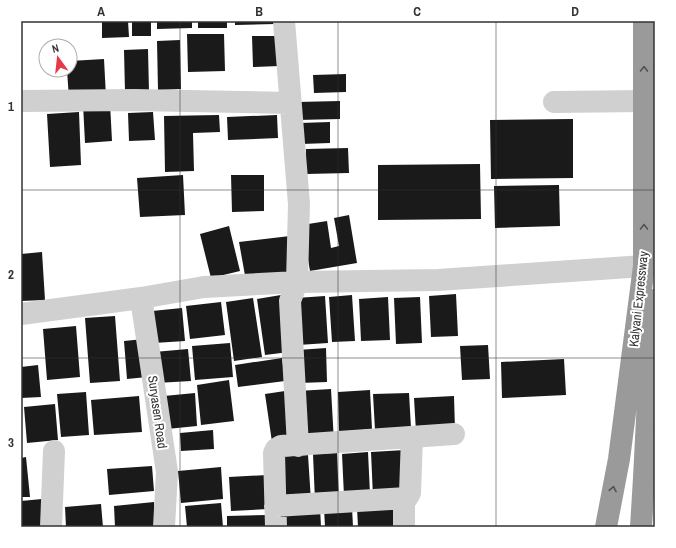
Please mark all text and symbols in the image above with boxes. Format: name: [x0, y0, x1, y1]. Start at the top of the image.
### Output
text: A: [97, 3, 105, 20]
text: B: [255, 3, 263, 20]
text: C: [413, 3, 421, 20]
text: D: [571, 3, 579, 20]
north arrow: [38, 38, 78, 78]
text: N: [50, 41, 60, 56]
one-way arrow: [640, 66, 648, 72]
text: 1: [8, 98, 14, 115]
one-way arrow: [640, 224, 648, 230]
street label: Kalyani Expressway: [625, 250, 652, 348]
text: 2: [8, 266, 14, 283]
street label: Suryasen Road: [144, 375, 171, 450]
text: 3: [8, 434, 14, 451]
one-way arrow: [609, 486, 617, 492]

